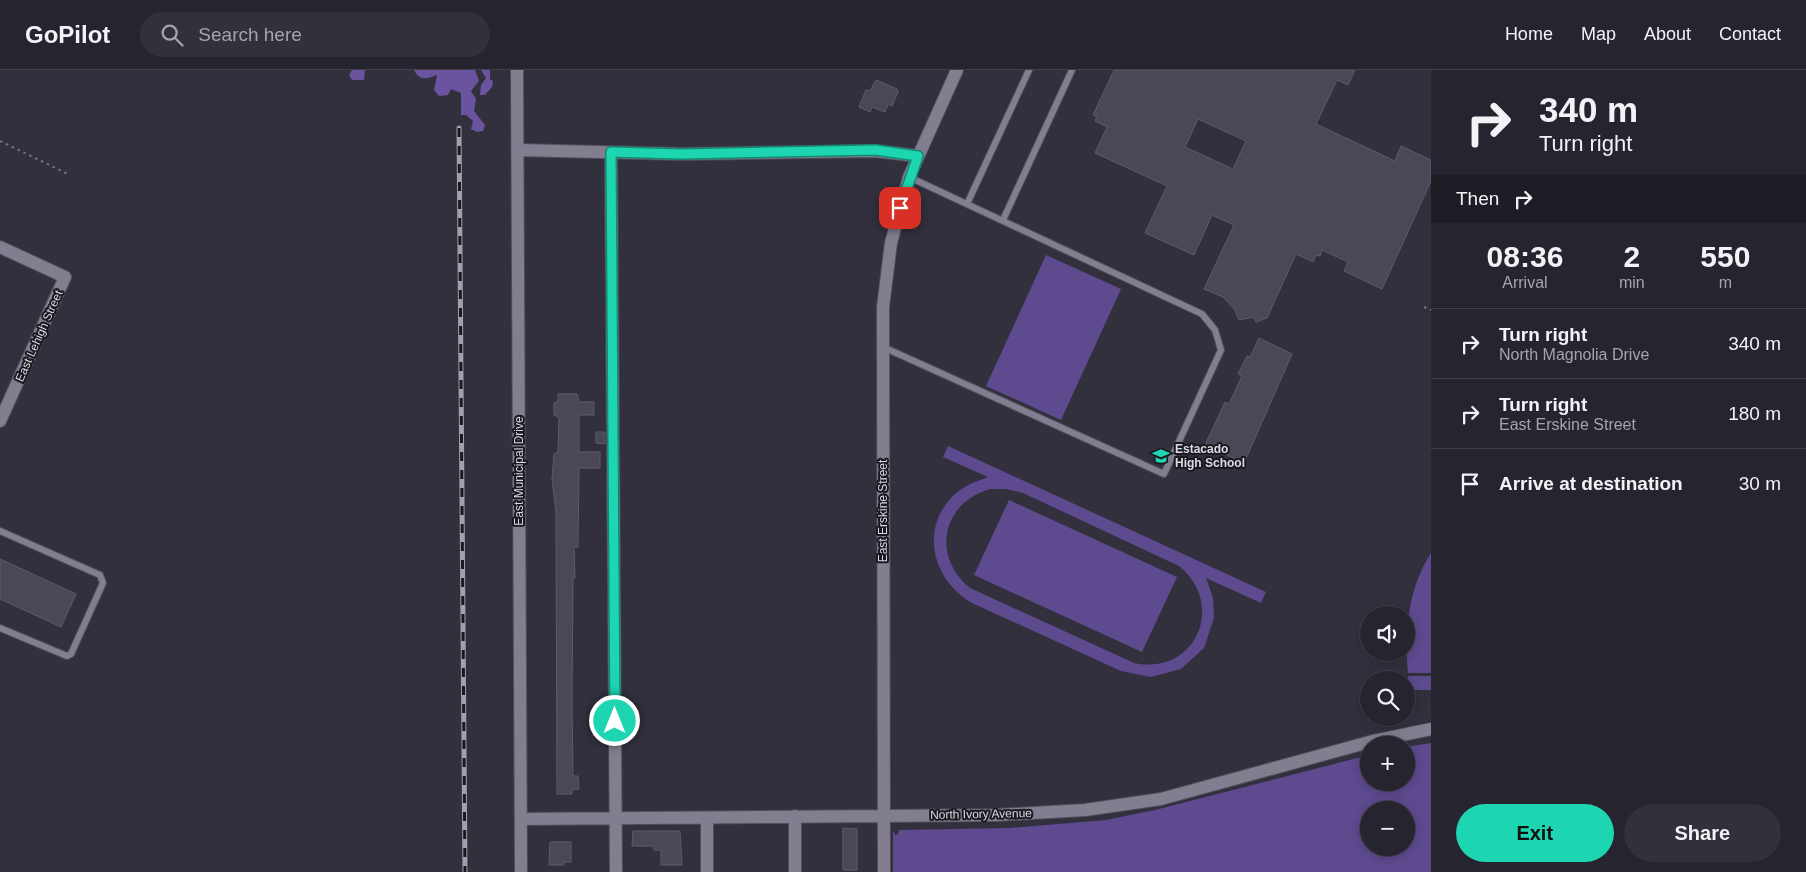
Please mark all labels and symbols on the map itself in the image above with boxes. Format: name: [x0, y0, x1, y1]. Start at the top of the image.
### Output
pin: [879, 187, 921, 229]
street label: East Lehigh Street: [13, 287, 66, 384]
street label: East Municipal Drive: [512, 416, 526, 526]
place label: Estacado High School: [1175, 442, 1245, 470]
school or university icon: Estacado High School: [1151, 446, 1171, 466]
street label: East Erskine Street: [876, 459, 890, 562]
position arrow: [588, 694, 640, 746]
street label: North Ivory Avenue: [930, 806, 1032, 822]

